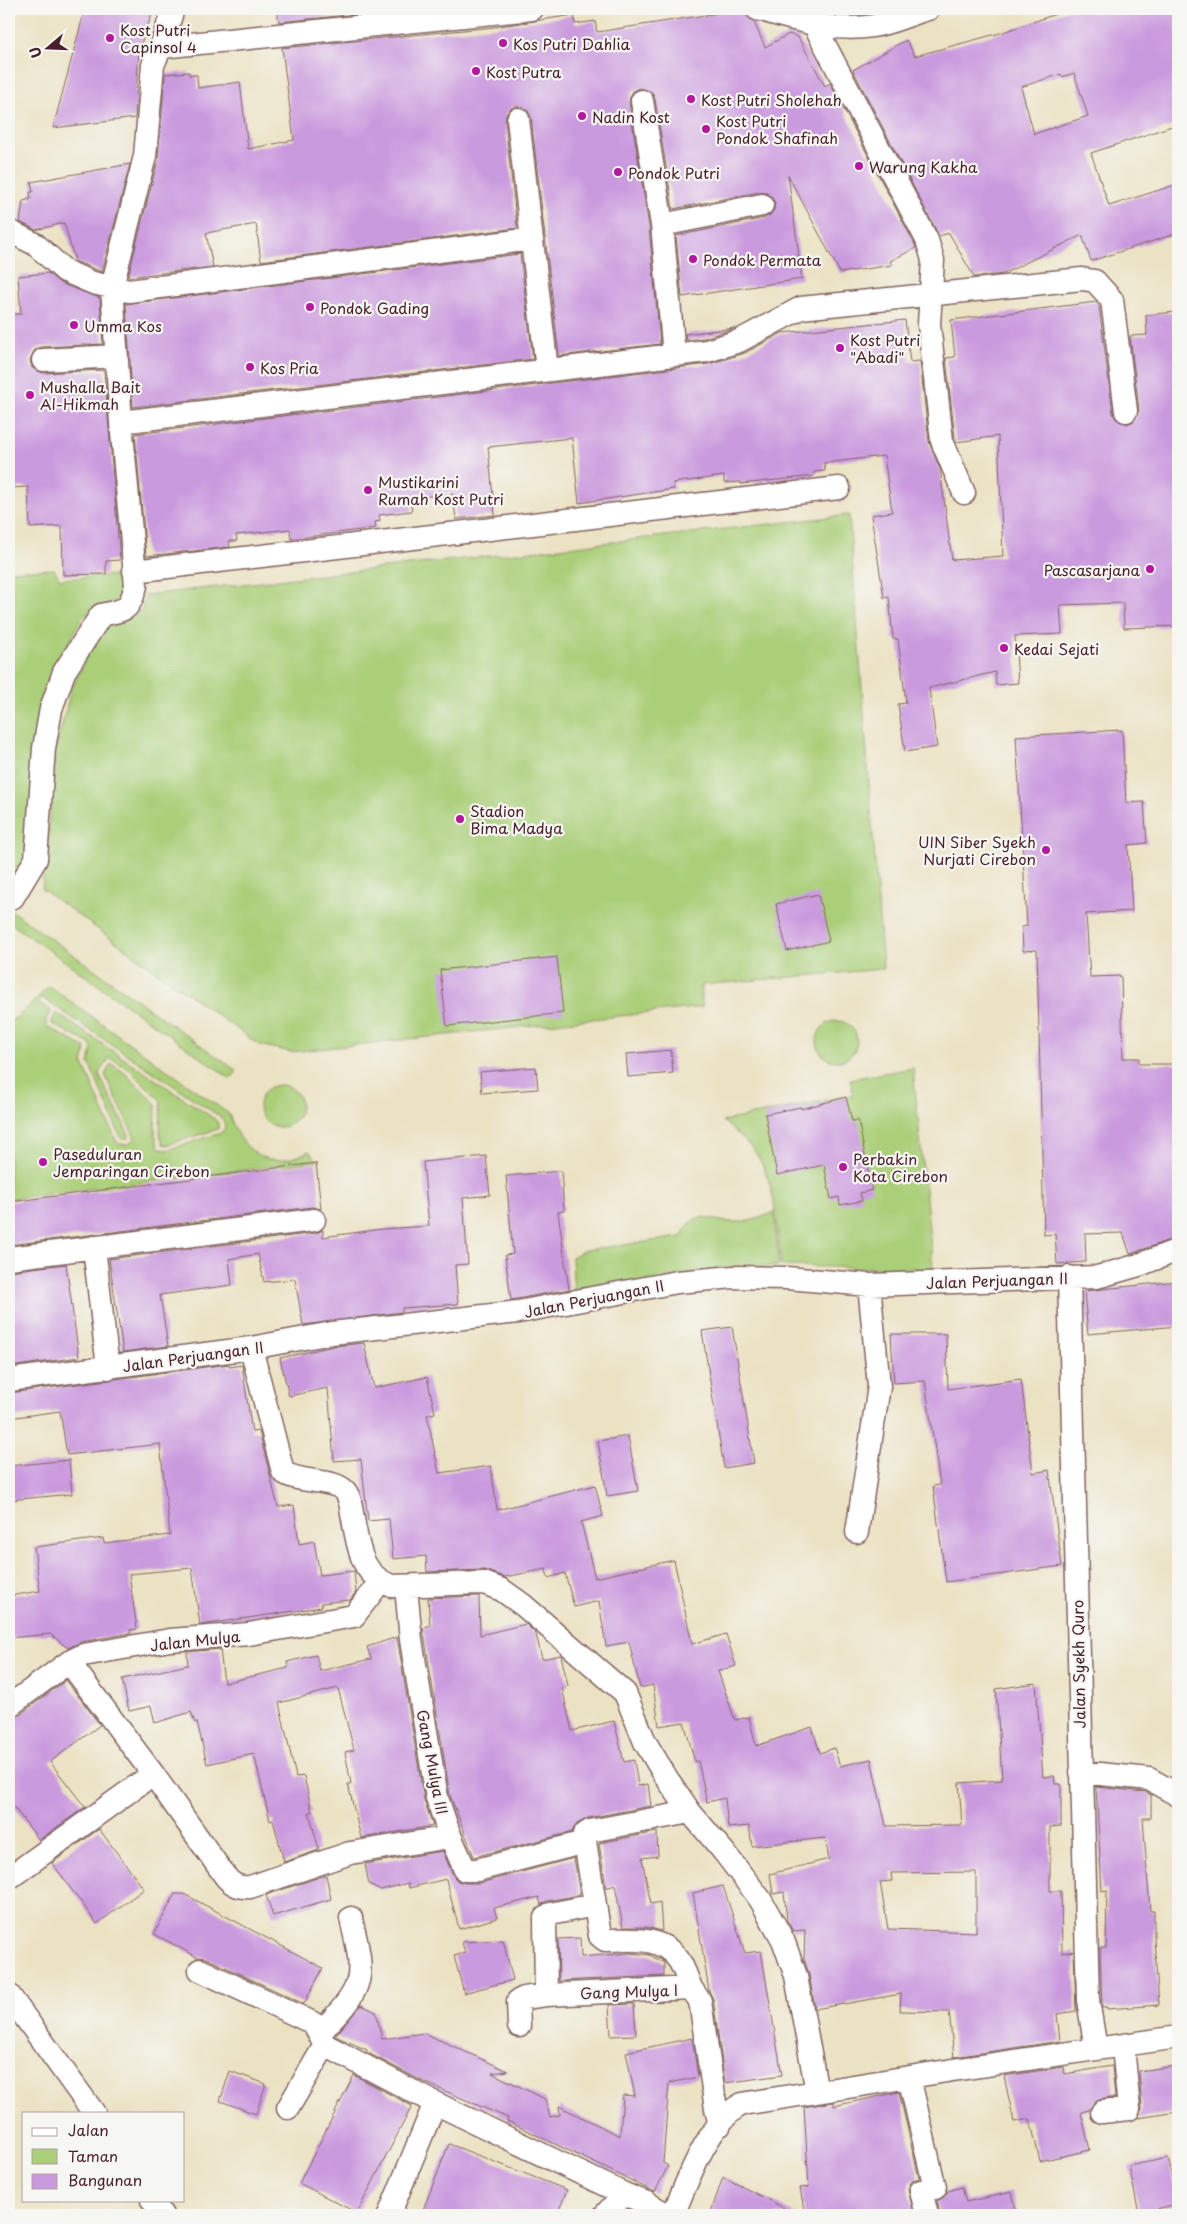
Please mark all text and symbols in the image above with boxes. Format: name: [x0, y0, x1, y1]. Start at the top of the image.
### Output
place label: Kost Putri Capinsol 4: [120, 18, 197, 58]
north arrow: [22, 22, 72, 72]
marker: Kost Putri Capinsol 4: [104, 32, 116, 44]
place label: Kos Putri Dahlia: [513, 32, 631, 55]
marker: Kos Putri Dahlia: [497, 37, 509, 49]
text: U: [24, 44, 47, 61]
place label: Kost Putra: [486, 60, 562, 83]
marker: Kost Putra: [470, 65, 482, 77]
place label: Kost Putri Sholehah: [701, 88, 842, 111]
marker: Kost Putri Sholehah: [685, 93, 697, 105]
place label: Nadin Kost: [592, 105, 670, 128]
place label: Kost Putri Pondok Shafinah: [716, 109, 838, 149]
marker: Nadin Kost: [576, 110, 588, 122]
marker: Kost Putri Pondok Shafinah: [700, 123, 712, 135]
place label: Warung Kakha: [869, 155, 978, 178]
marker: Warung Kakha: [853, 160, 865, 172]
place label: Pondok Putri: [628, 161, 720, 184]
marker: Pondok Putri: [612, 166, 624, 178]
place label: Pondok Permata: [703, 248, 822, 271]
marker: Pondok Permata: [687, 253, 699, 265]
place label: Pondok Gading: [320, 296, 429, 319]
marker: Pondok Gading: [304, 301, 316, 313]
place label: Umma Kos: [84, 314, 162, 337]
marker: Umma Kos: [68, 319, 80, 331]
place label: Kost Putri "Abadi": [850, 328, 920, 368]
marker: Kost Putri "Abadi": [834, 342, 846, 354]
place label: Kos Pria: [260, 356, 319, 379]
marker: Kos Pria: [244, 361, 256, 373]
place label: Mushalla Bait Al-Hikmah: [40, 375, 141, 415]
marker: Mushalla Bait Al-Hikmah: [24, 389, 36, 401]
place label: Mustikarini Rumah Kost Putri: [378, 470, 504, 510]
marker: Mustikarini Rumah Kost Putri: [362, 484, 374, 496]
place label: Pascasarjana: [1044, 558, 1141, 581]
marker: Pascasarjana: [1144, 563, 1156, 575]
place label: Kedai Sejati: [1014, 637, 1099, 660]
marker: Kedai Sejati: [998, 642, 1010, 654]
place label: Stadion Bima Madya: [470, 799, 563, 839]
marker: Stadion Bima Madya: [454, 813, 466, 825]
place label: UIN Siber Syekh Nurjati Cirebon: [918, 830, 1036, 870]
marker: UIN Siber Syekh Nurjati Cirebon: [1040, 844, 1052, 856]
place label: Paseduluran Jemparingan Cirebon: [53, 1142, 210, 1182]
place label: Perbakin Kota Cirebon: [853, 1147, 948, 1187]
marker: Paseduluran Jemparingan Cirebon: [37, 1156, 49, 1168]
marker: Perbakin Kota Cirebon: [837, 1161, 849, 1173]
street label: Jalan Perjuangan II: [926, 1266, 1068, 1294]
street label: Jalan Perjuangan II: [522, 1273, 666, 1323]
street label: Jalan Perjuangan II: [121, 1335, 265, 1377]
street label: Jalan Syekh Quro: [1065, 1600, 1091, 1728]
street label: Jalan Mulya: [149, 1624, 242, 1656]
street label: Gang Mulya III: [412, 1708, 454, 1816]
street label: Gang Mulya I: [580, 1978, 678, 2004]
legend: [22, 2112, 185, 2202]
text: Jalan: [68, 2118, 109, 2141]
text: Taman: [68, 2144, 118, 2167]
text: Bangunan: [68, 2168, 142, 2191]

